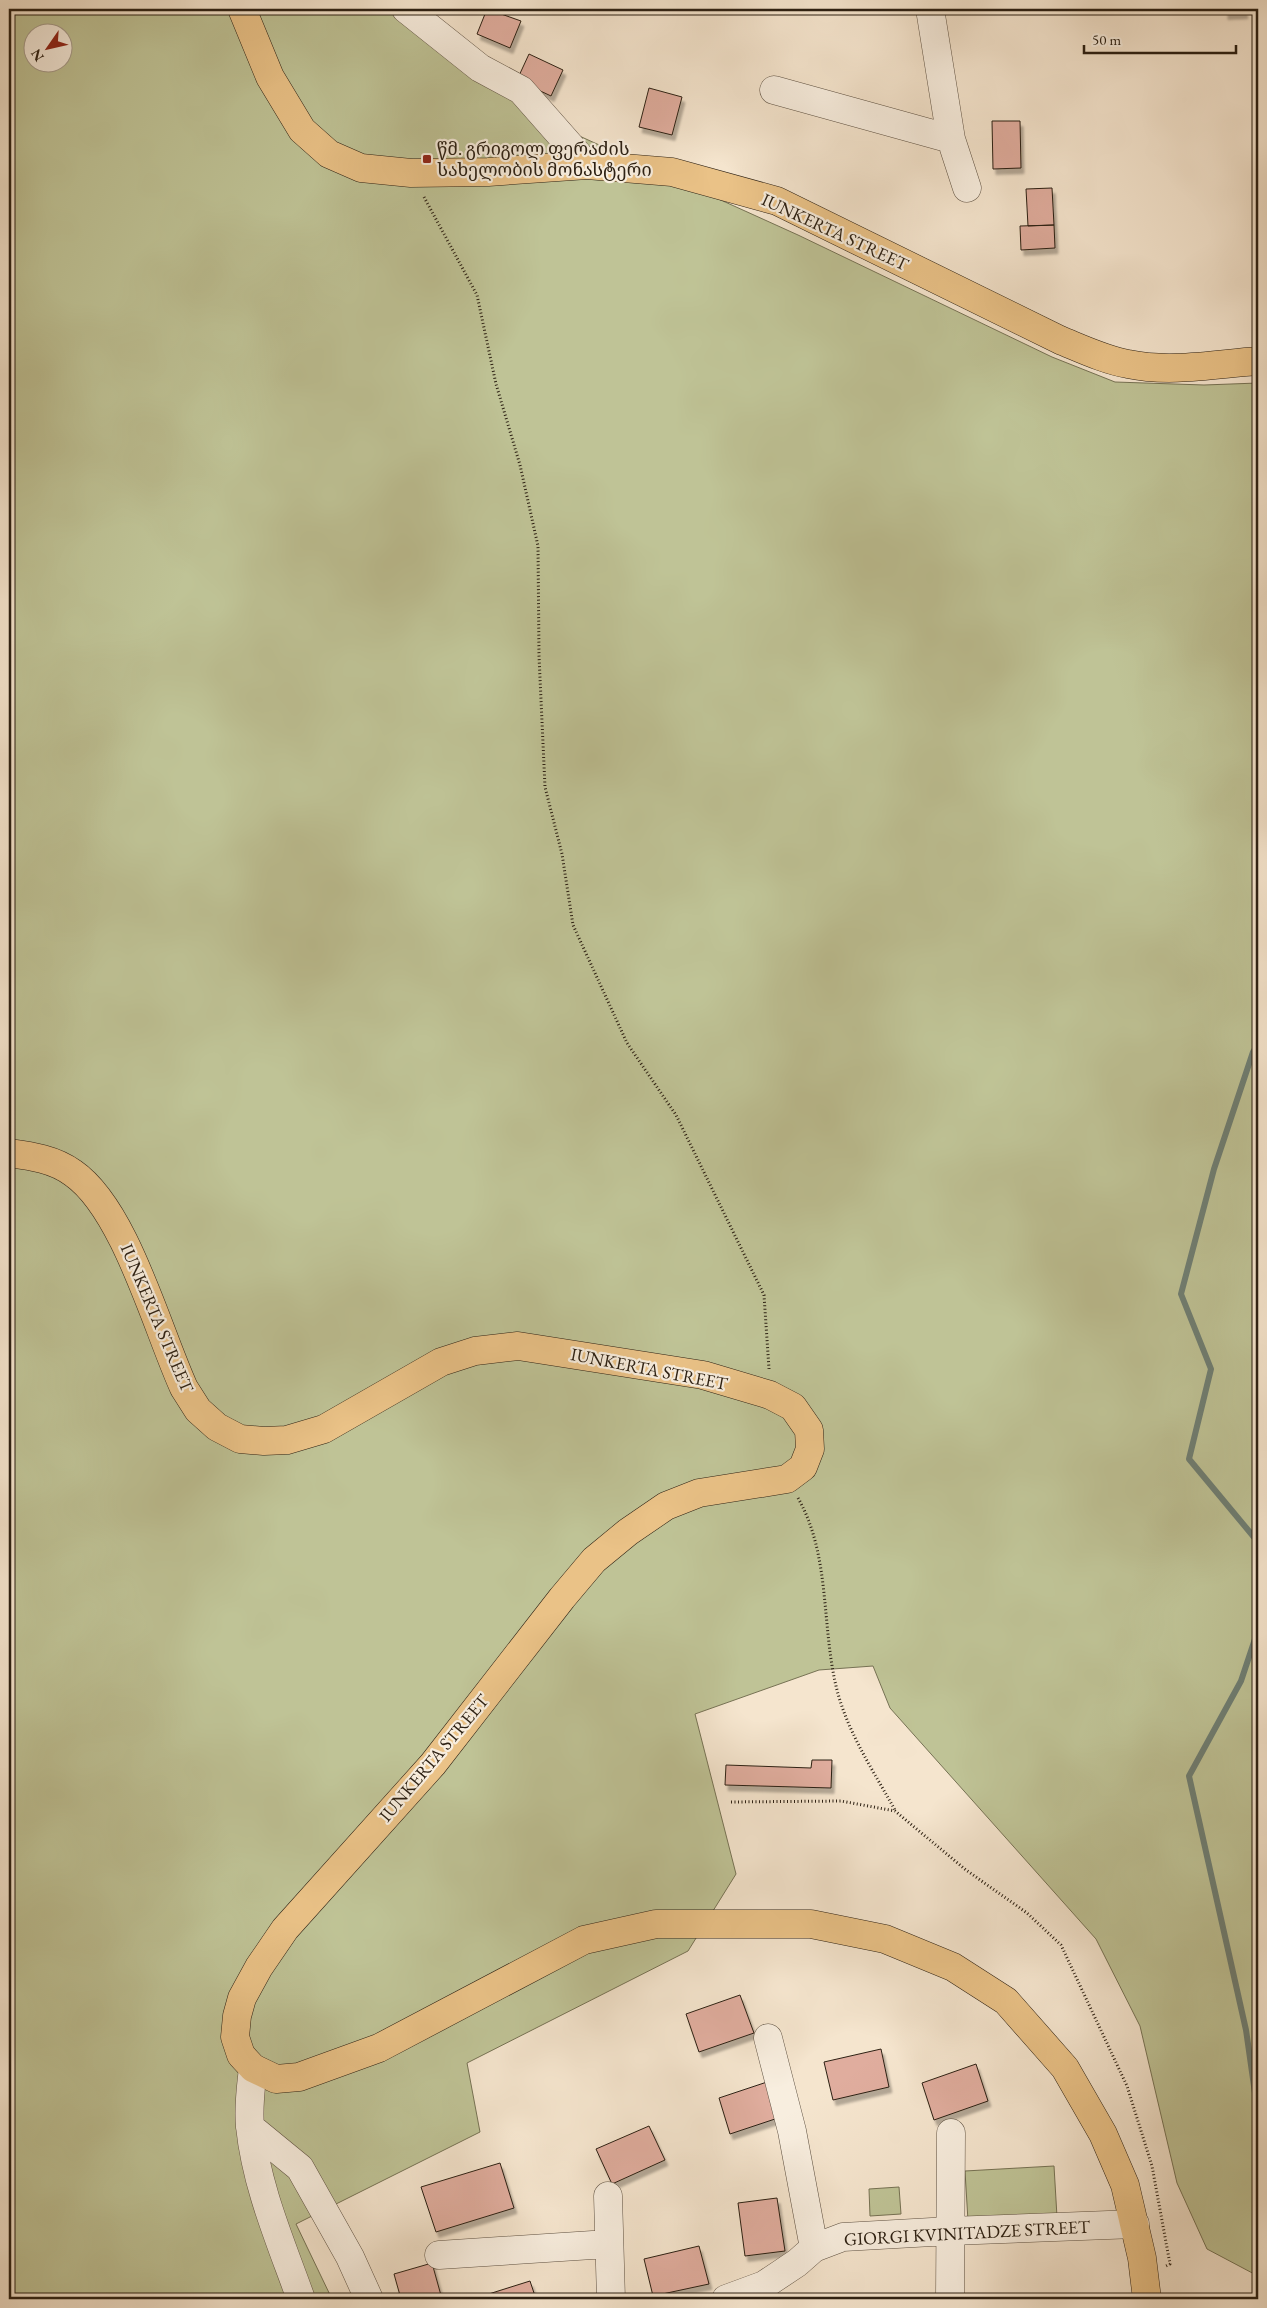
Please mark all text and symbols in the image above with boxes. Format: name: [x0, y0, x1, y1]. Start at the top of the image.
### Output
north arrow: [22, 22, 72, 72]
scale bar: [1084, 22, 1237, 54]
text: 50 m: [1092, 30, 1121, 49]
text: N: [26, 45, 48, 65]
place label: წმ. გრიგოლ ფერაძის სახელობის მონასტერი: [437, 137, 652, 181]
marker: წმ. გრიგოლ ფერაძის სახელობის მონასტერი: [421, 153, 433, 165]
street label: IUNKERTA STREET: [758, 187, 913, 276]
street label: IUNKERTA STREET: [116, 1240, 200, 1396]
street label: IUNKERTA STREET: [569, 1342, 730, 1395]
street label: IUNKERTA STREET: [374, 1689, 494, 1826]
street label: GIORGI KVINITADZE STREET: [843, 2215, 1091, 2250]

